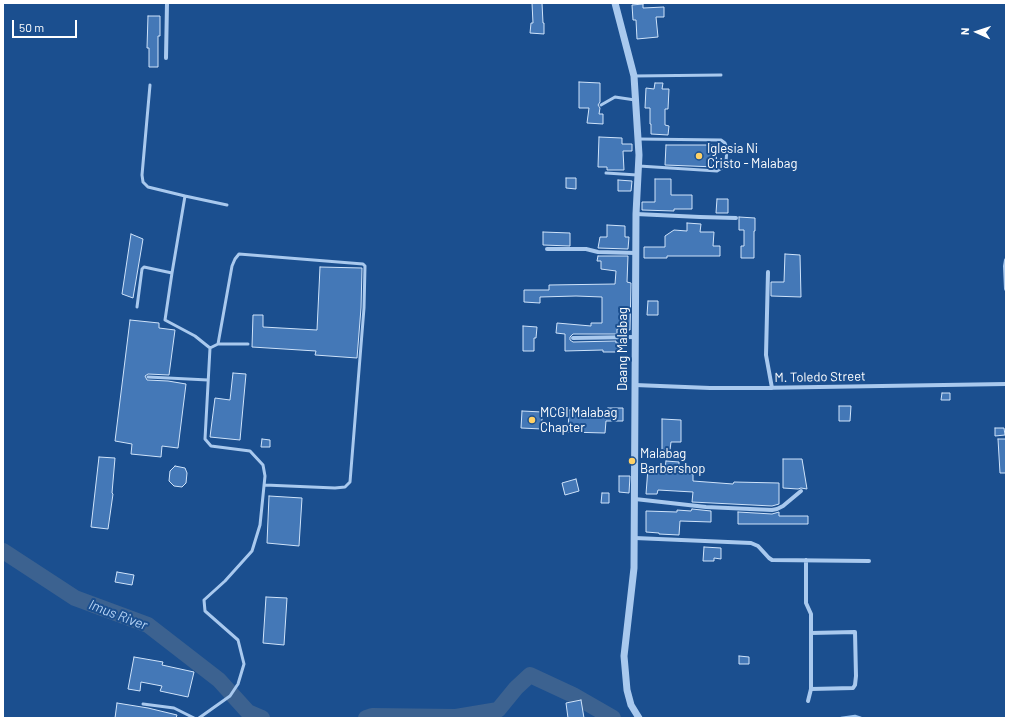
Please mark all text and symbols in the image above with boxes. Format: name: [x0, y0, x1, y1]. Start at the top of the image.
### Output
scale bar: [14, 12, 79, 38]
north arrow: [957, 12, 997, 52]
text: 50 m: [19, 20, 44, 34]
text: N: [958, 27, 971, 35]
place label: Iglesia Ni Cristo - Malabag: [707, 141, 797, 172]
marker: Iglesia Ni Cristo - Malabag: [694, 151, 704, 161]
street label: Daang Malabag: [615, 307, 631, 391]
street label: M. Toledo Street: [774, 368, 866, 386]
place label: MCGI Malabag Chapter: [540, 405, 617, 436]
marker: MCGI Malabag Chapter: [527, 415, 537, 425]
place label: Malabag Barbershop: [640, 446, 706, 477]
marker: Malabag Barbershop: [627, 456, 637, 466]
water label: Imus River: [86, 596, 150, 634]

